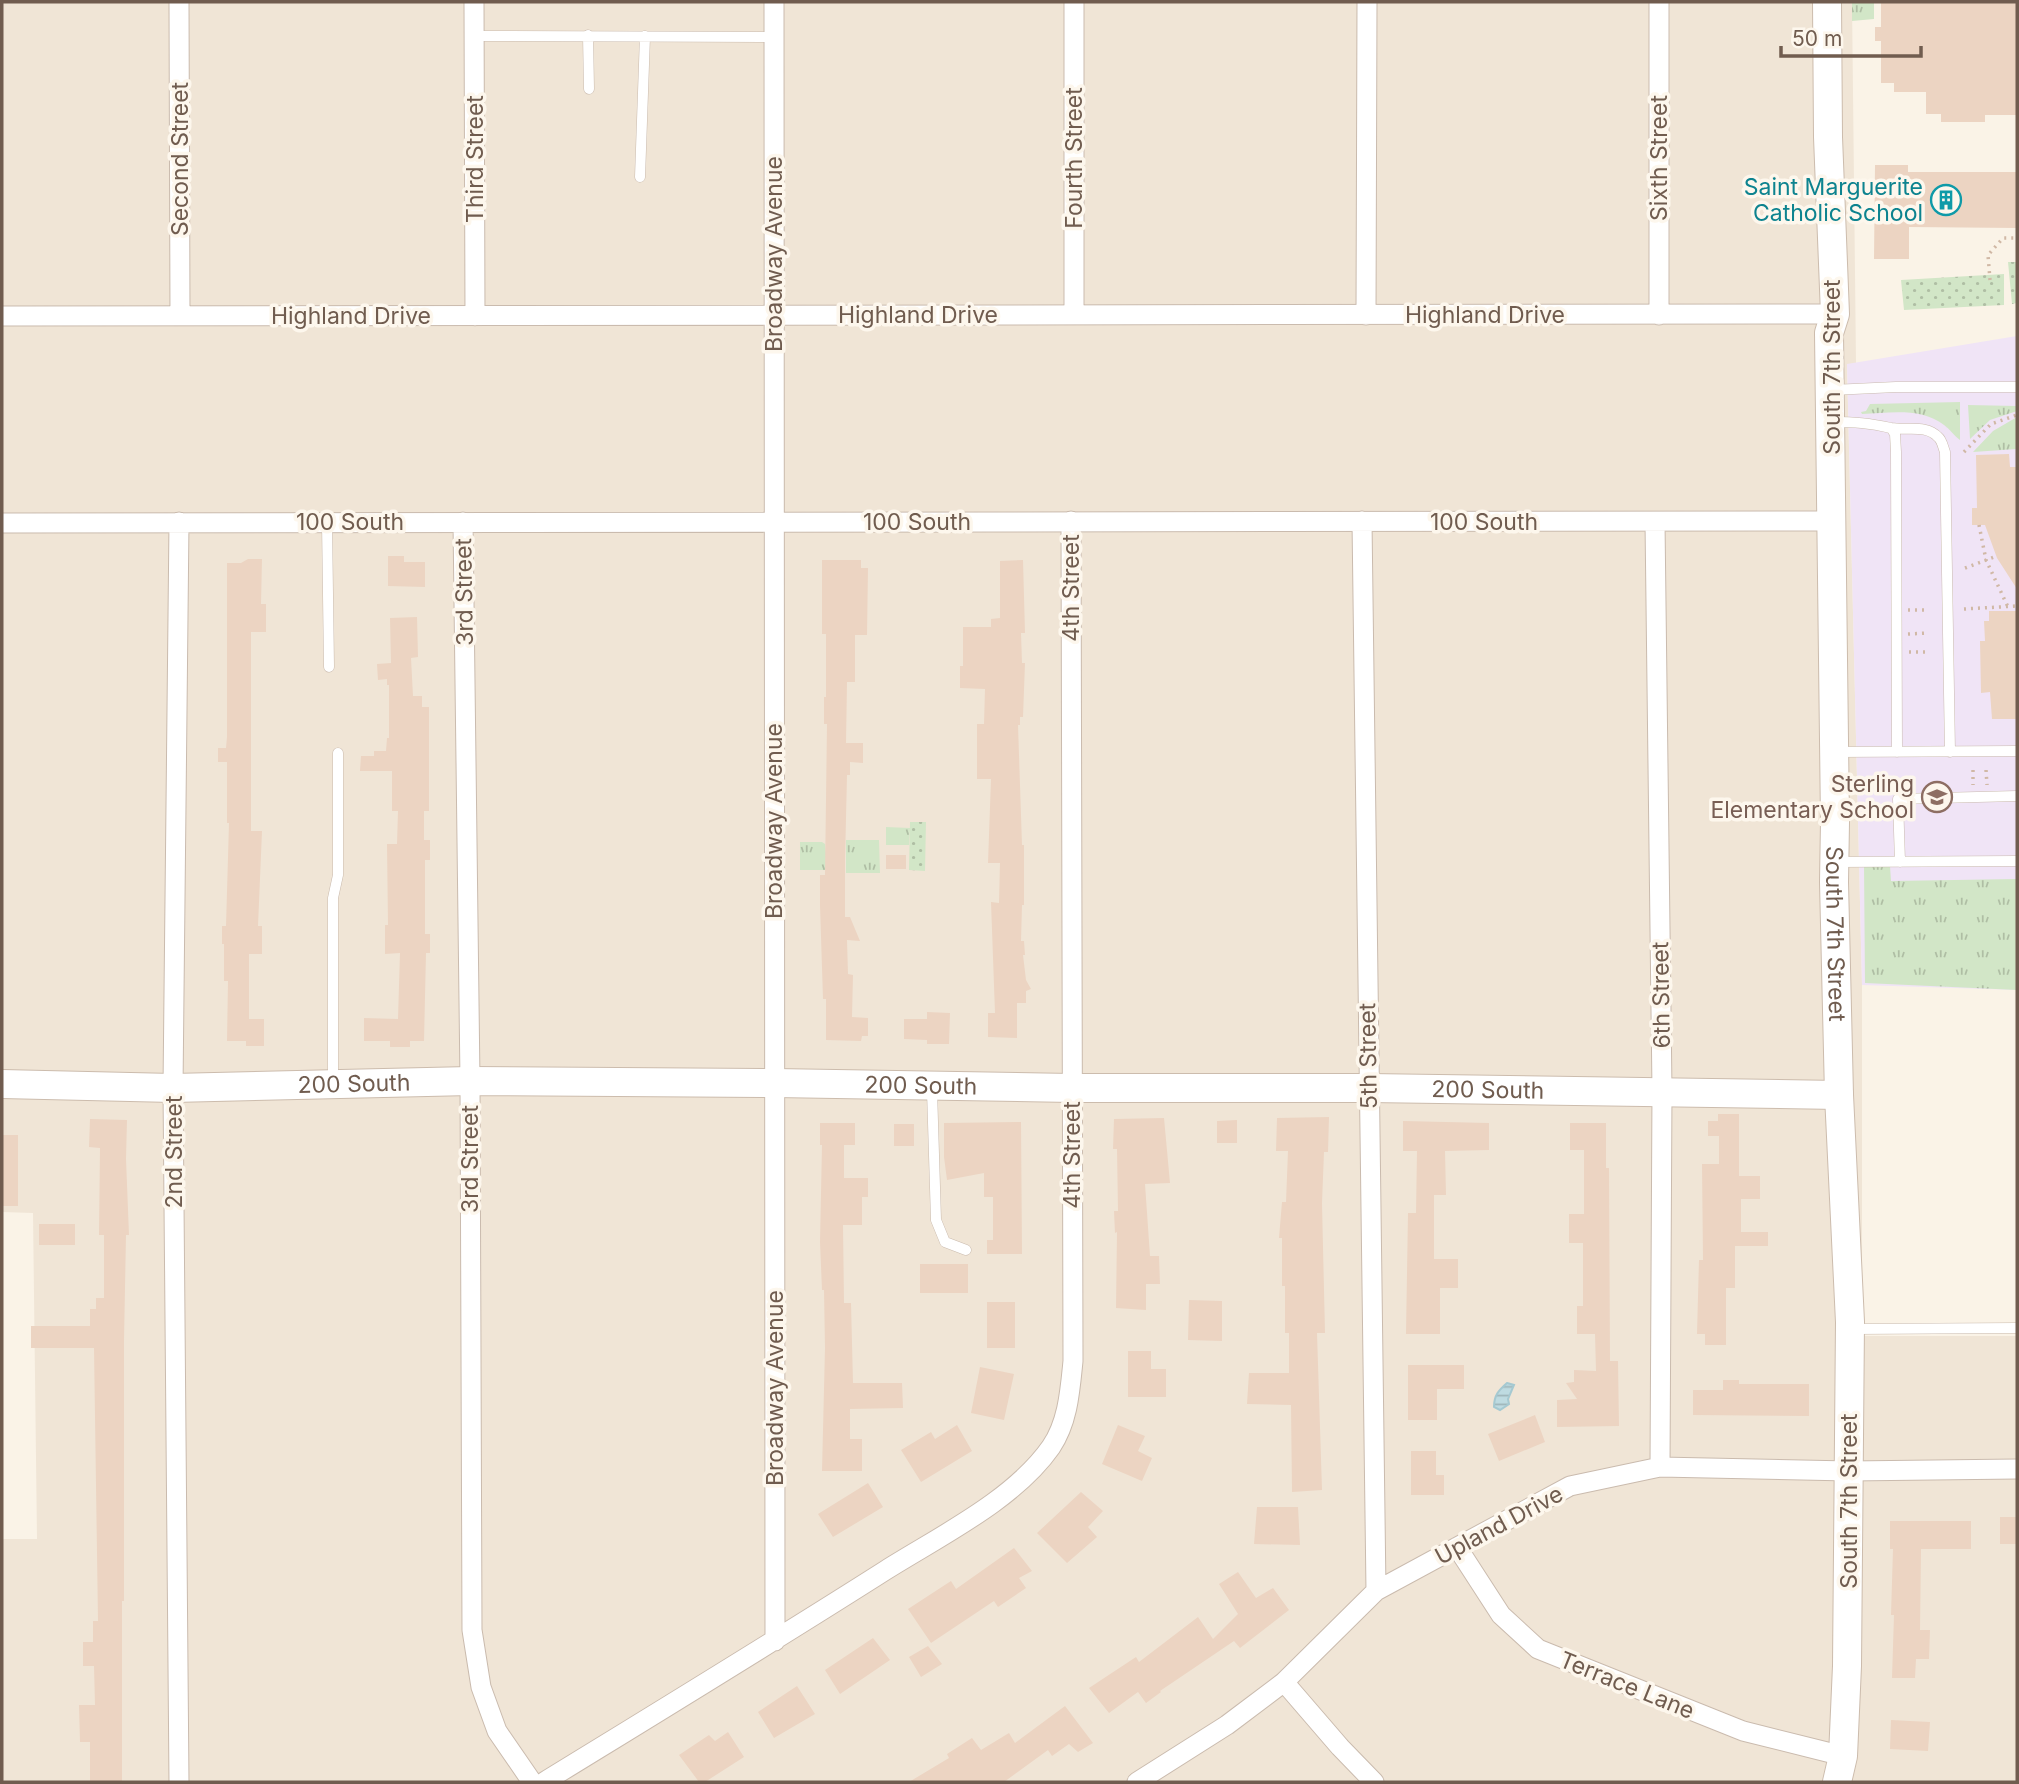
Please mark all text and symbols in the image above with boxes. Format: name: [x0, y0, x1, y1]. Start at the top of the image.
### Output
scale bar: [1781, 14, 1921, 58]
text: 50 m: [1792, 26, 1842, 51]
street label: Second Street: [166, 81, 194, 236]
street label: Fourth Street: [1060, 87, 1088, 229]
street label: Third Street: [461, 95, 489, 223]
street label: Sixth Street: [1645, 95, 1673, 221]
street label: Broadway Avenue: [760, 156, 788, 352]
place label: Saint Marguerite Catholic School: [1744, 173, 1923, 227]
building icon: Saint Marguerite Catholic School: [1929, 183, 1963, 217]
street label: South 7th Street: [1818, 279, 1846, 455]
street label: Highland Drive: [838, 301, 998, 329]
street label: Highland Drive: [1405, 301, 1565, 329]
street label: Highland Drive: [271, 302, 431, 330]
street label: 100 South: [296, 508, 404, 536]
street label: 100 South: [863, 508, 971, 536]
street label: 100 South: [1430, 508, 1538, 536]
street label: 4th Street: [1057, 534, 1085, 642]
street label: 3rd Street: [449, 537, 479, 646]
street label: Broadway Avenue: [760, 723, 788, 919]
place label: Sterling Elementary School: [1710, 770, 1914, 824]
school or university icon: Sterling Elementary School: [1920, 780, 1954, 814]
street label: South 7th Street: [1820, 846, 1851, 1022]
street label: 6th Street: [1646, 941, 1676, 1049]
street label: 5th Street: [1353, 1002, 1383, 1109]
street label: 200 South: [297, 1068, 411, 1099]
street label: 200 South: [864, 1071, 977, 1100]
street label: 200 South: [1431, 1075, 1544, 1105]
street label: 2nd Street: [160, 1095, 188, 1209]
street label: 4th Street: [1058, 1101, 1086, 1209]
street label: 3rd Street: [456, 1105, 484, 1213]
street label: Broadway Avenue: [761, 1290, 789, 1486]
street label: South 7th Street: [1835, 1413, 1863, 1589]
street label: Upland Drive: [1430, 1480, 1568, 1570]
street label: Terrace Lane: [1555, 1645, 1699, 1725]

